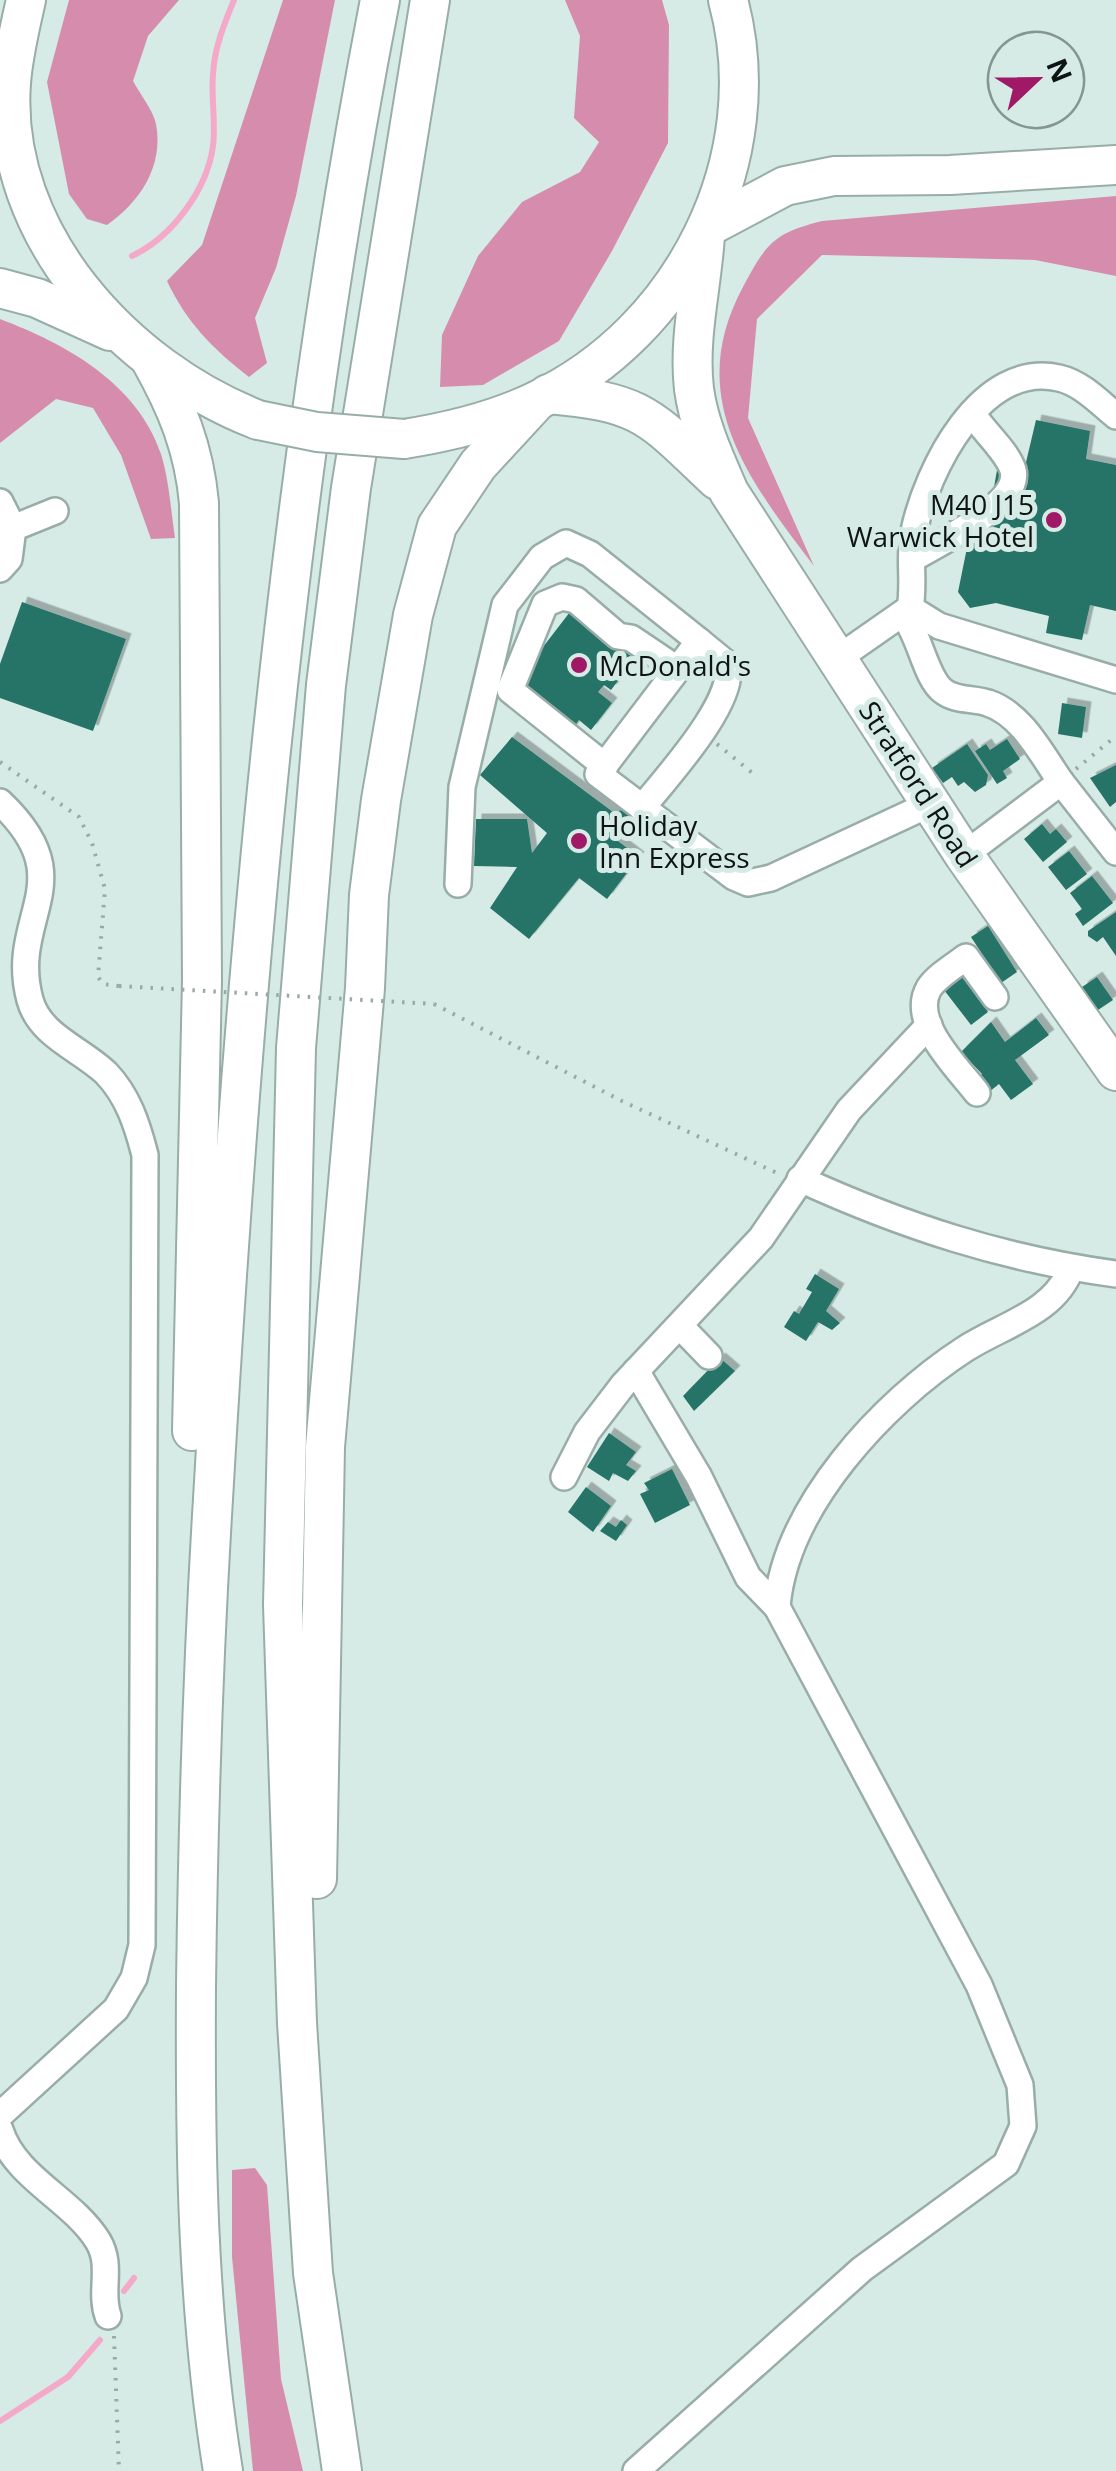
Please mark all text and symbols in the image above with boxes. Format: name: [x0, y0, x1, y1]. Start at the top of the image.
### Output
north arrow: [986, 30, 1086, 130]
text: N: [1038, 53, 1082, 88]
place label: M40 J15 Warwick Hotel: [847, 485, 1034, 555]
marker: M40 J15 Warwick Hotel: [1043, 509, 1065, 531]
place label: McDonald's: [599, 646, 751, 684]
marker: McDonald's: [568, 654, 590, 676]
street label: Stratford Road: [851, 693, 987, 875]
place label: Holiday Inn Express: [599, 806, 750, 876]
marker: Holiday Inn Express: [568, 830, 590, 852]

